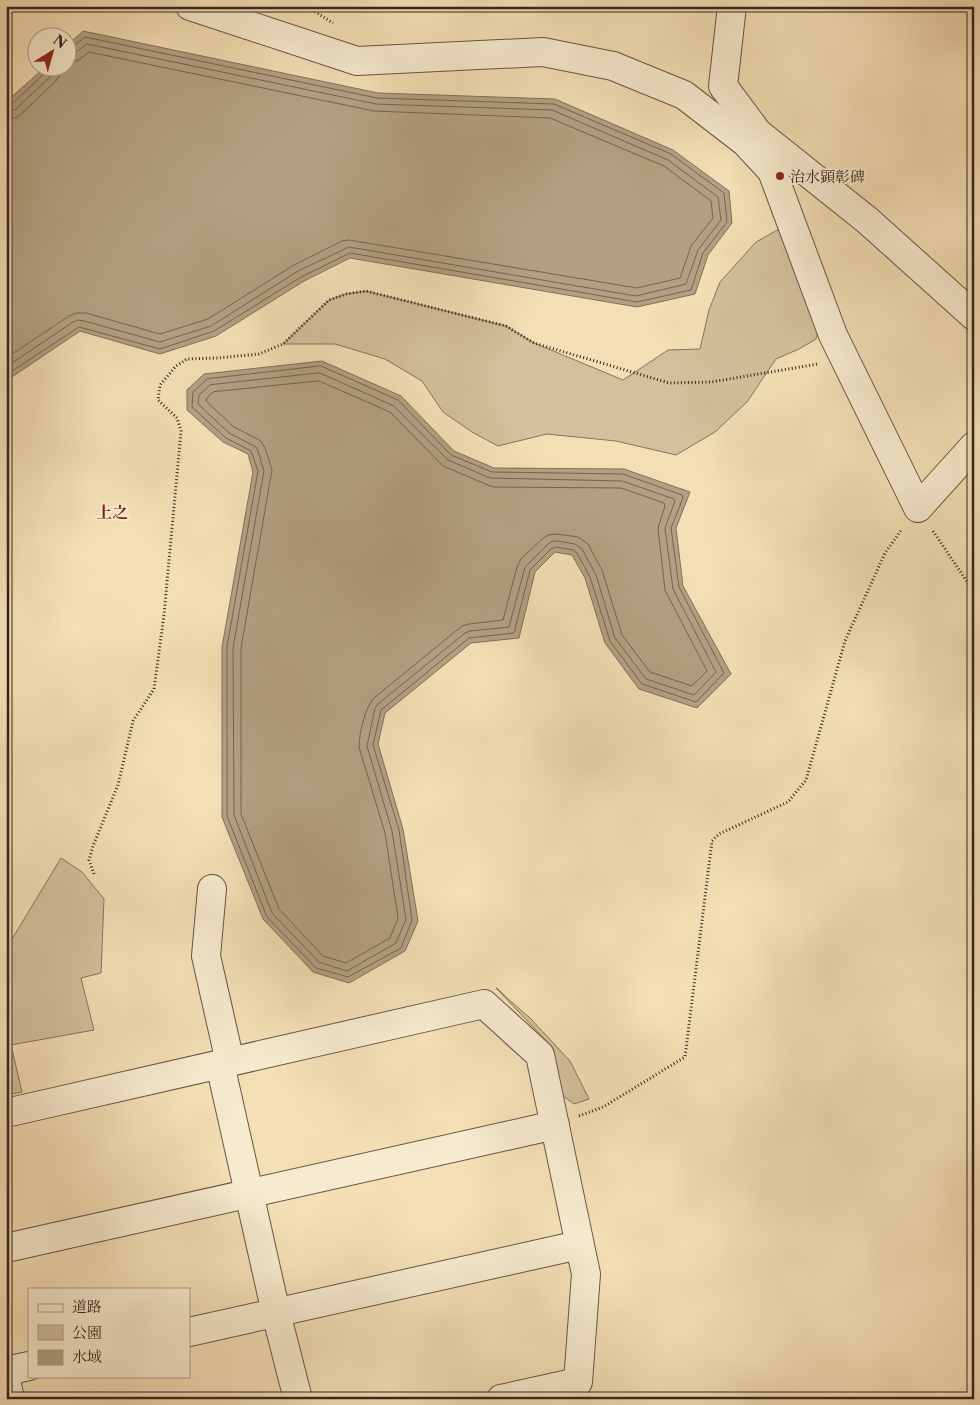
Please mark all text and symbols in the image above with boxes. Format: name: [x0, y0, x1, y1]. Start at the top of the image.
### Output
north arrow: [28, 28, 78, 78]
text: N: [50, 31, 70, 52]
place label: 治水顕彰碑: [790, 167, 865, 186]
marker: 治水顕彰碑: [774, 170, 786, 182]
district label: 上之: [96, 502, 128, 522]
legend: [28, 1288, 190, 1378]
text: 道路: [72, 1297, 102, 1316]
text: 公園: [72, 1323, 102, 1342]
text: 水域: [72, 1347, 102, 1366]

